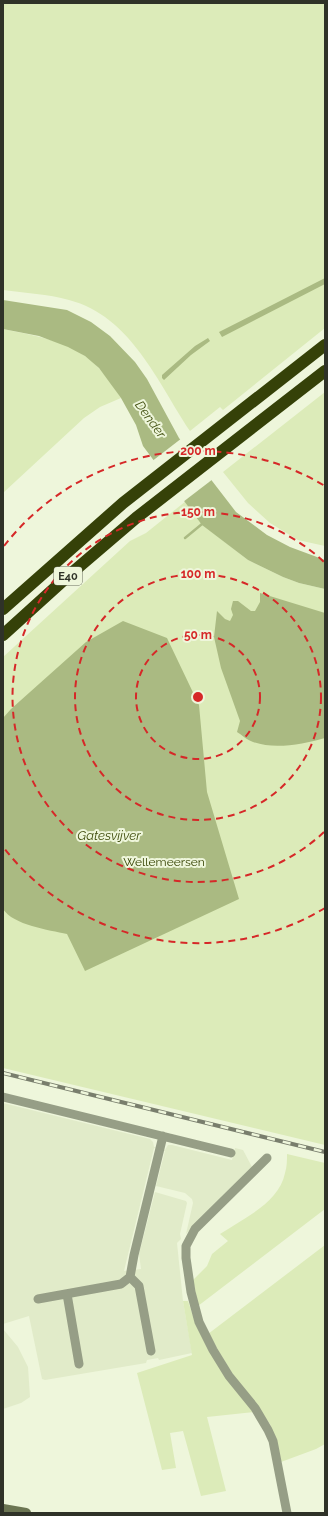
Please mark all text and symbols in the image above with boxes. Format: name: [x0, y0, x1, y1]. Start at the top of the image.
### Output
water label: Dender: [132, 398, 169, 441]
text: 200 m: [180, 444, 216, 458]
text: 150 m: [181, 505, 215, 519]
road number: E40: [54, 567, 82, 585]
text: 100 m: [181, 567, 215, 581]
text: 50 m: [184, 628, 212, 642]
centre of rings: [191, 690, 205, 704]
water label: Gatesvijver: [77, 828, 141, 843]
park label: Wellemeersen: [123, 855, 205, 869]

